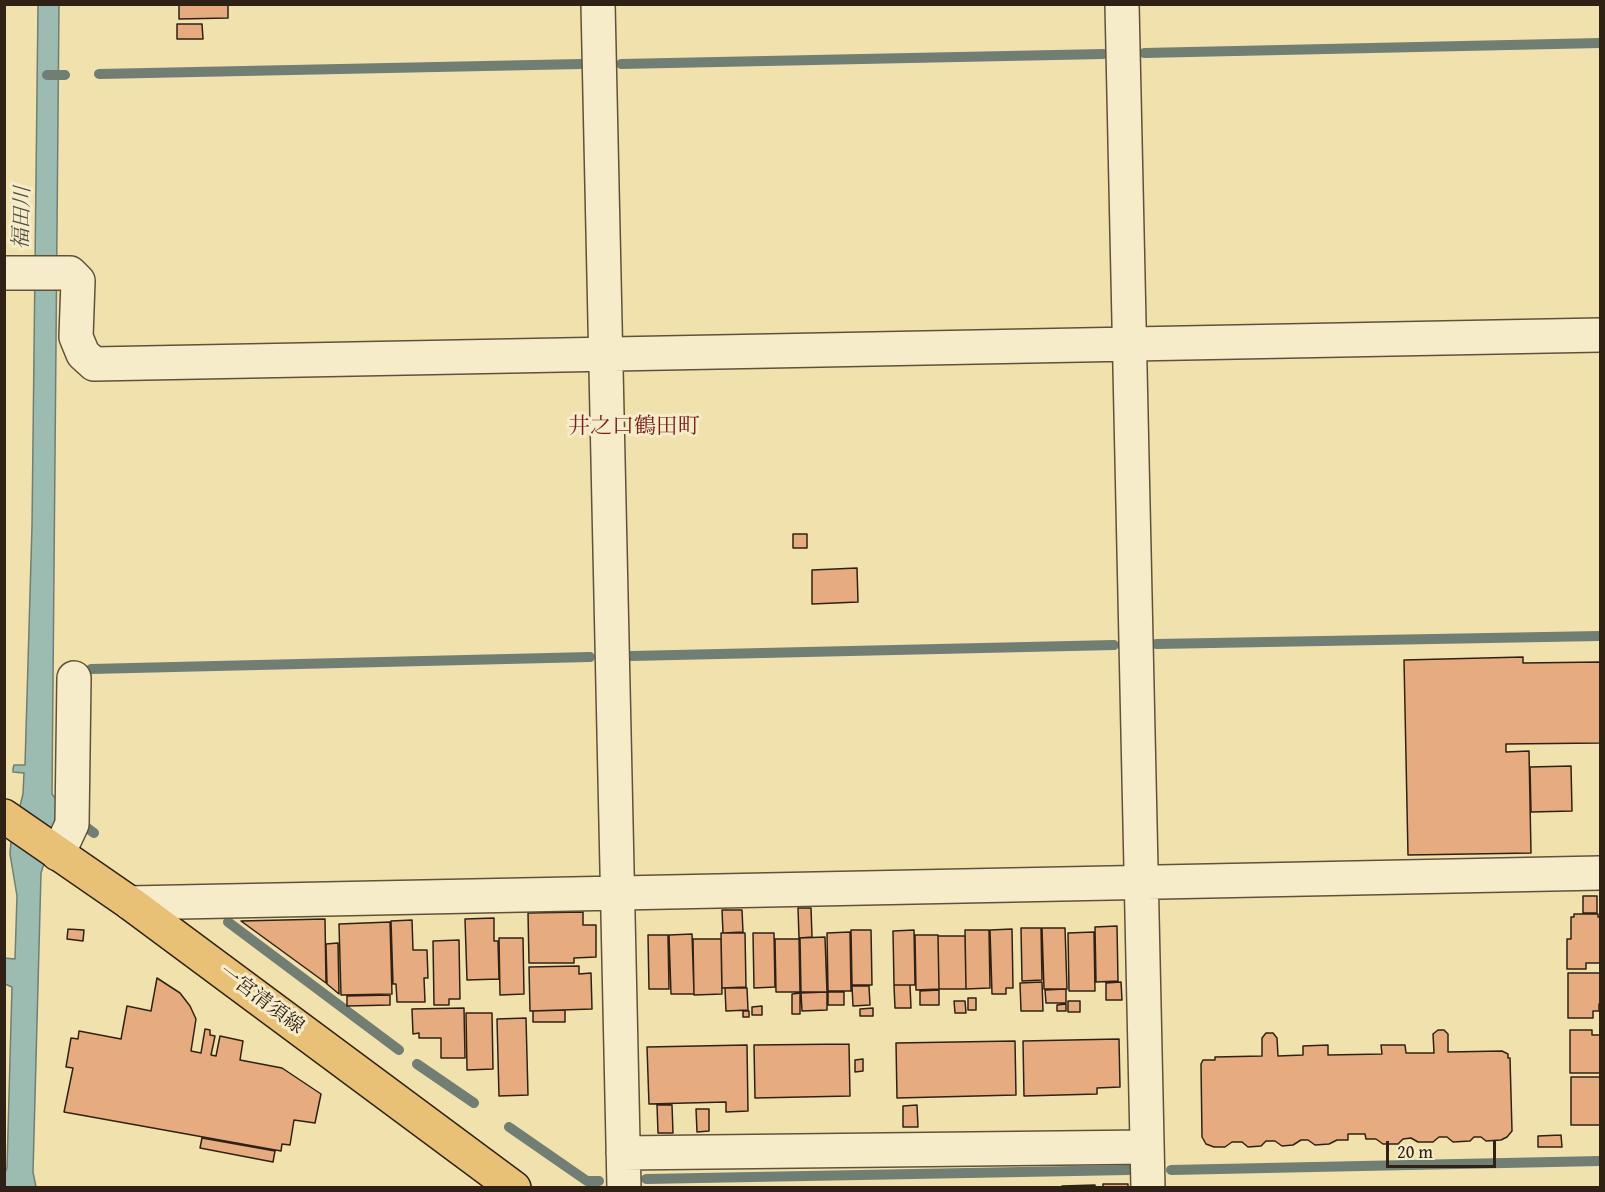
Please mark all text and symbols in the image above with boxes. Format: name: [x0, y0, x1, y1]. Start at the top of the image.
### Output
water label: 福田川: [9, 186, 37, 250]
district label: 井之口鶴田町: [568, 414, 700, 440]
street label: 一宮清須線: [214, 960, 308, 1040]
scale bar: [1389, 1129, 1498, 1167]
text: 20 m: [1397, 1138, 1433, 1165]

